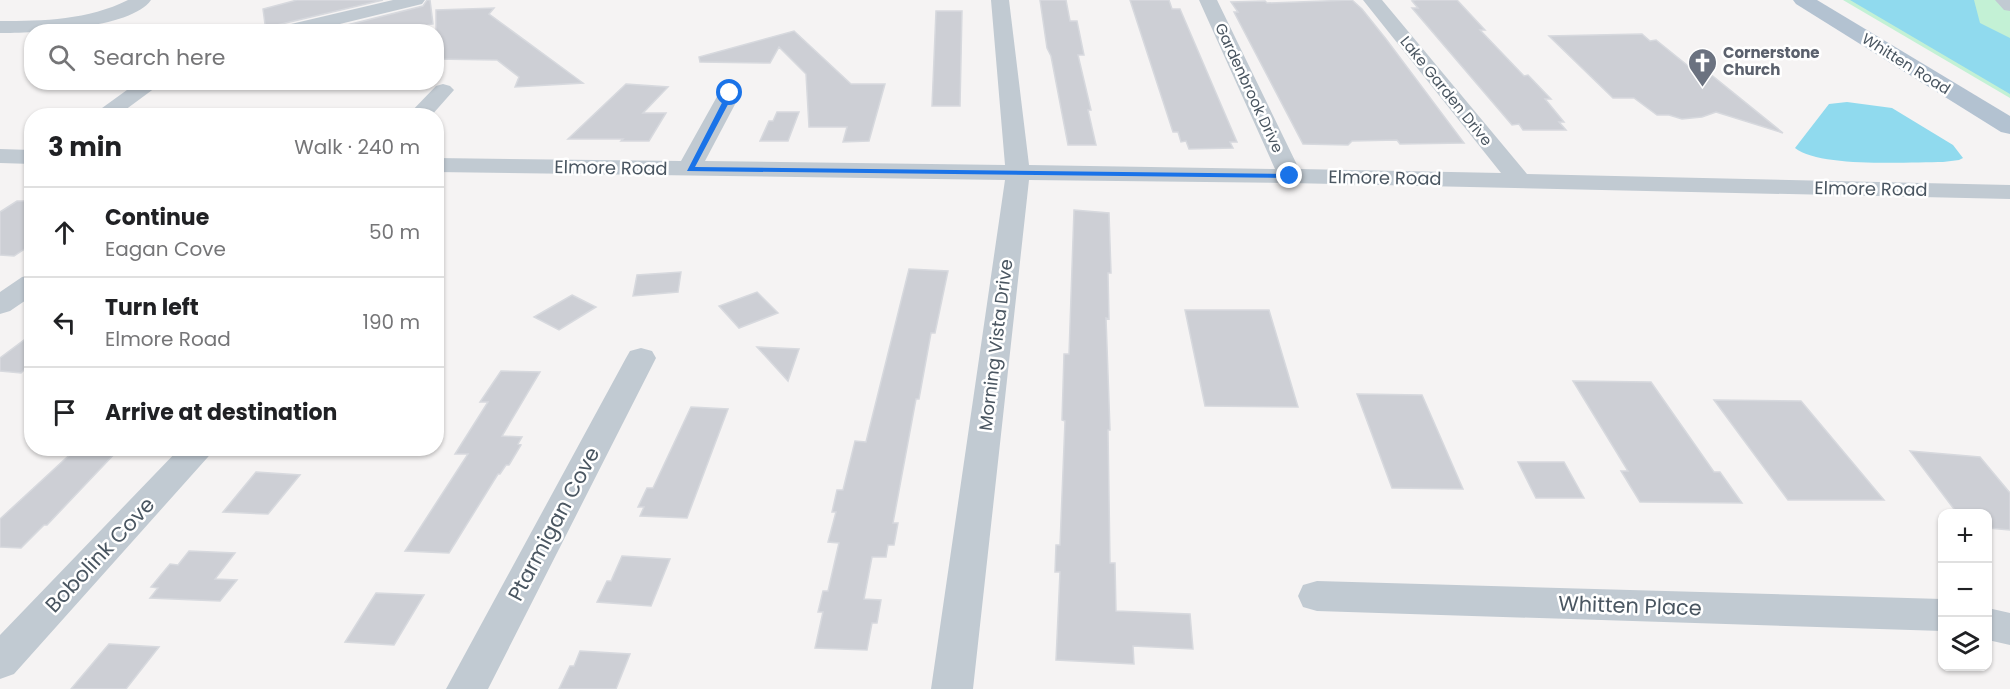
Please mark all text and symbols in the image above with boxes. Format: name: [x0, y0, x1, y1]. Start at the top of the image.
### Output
street label: Gardenbrook Drive: [1210, 20, 1289, 156]
search box: [24, 24, 444, 90]
street label: Whitten Road: [1858, 28, 1955, 99]
street label: Lake Garden Drive: [1396, 31, 1497, 150]
icon: search: [45, 41, 78, 74]
text: Search here: [93, 42, 226, 73]
place label: Cornerstone Church: [1723, 42, 1820, 80]
church icon: Cornerstone Church: [1686, 46, 1718, 88]
route start: [716, 79, 742, 105]
text: 3 min: [48, 129, 122, 165]
text: Walk · 240 m: [294, 133, 420, 161]
street label: Elmore Road: [554, 154, 668, 181]
route end: [1276, 162, 1302, 188]
street label: Elmore Road: [1328, 164, 1442, 191]
street label: Elmore Road: [1814, 175, 1928, 202]
text: Continue: [105, 202, 209, 233]
icon: ahead: [48, 216, 81, 249]
text: 50 m: [369, 218, 420, 246]
text: Eagan Cove: [105, 235, 226, 263]
street label: Morning Vista Drive: [973, 258, 1018, 432]
text: Turn left: [105, 292, 199, 323]
icon: left: [48, 306, 81, 339]
text: 190 m: [363, 308, 420, 336]
text: Elmore Road: [105, 325, 231, 353]
icon: arrive: [48, 396, 81, 429]
text: Arrive at destination: [105, 397, 337, 428]
street label: Ptarmigan Cove: [501, 442, 606, 606]
street label: Bobolink Cove: [38, 490, 161, 619]
map controls: [1938, 509, 1992, 671]
button: +: [1938, 509, 1992, 563]
button: −: [1938, 563, 1992, 617]
street label: Whitten Place: [1558, 589, 1702, 622]
button: layers: [1938, 617, 1992, 671]

